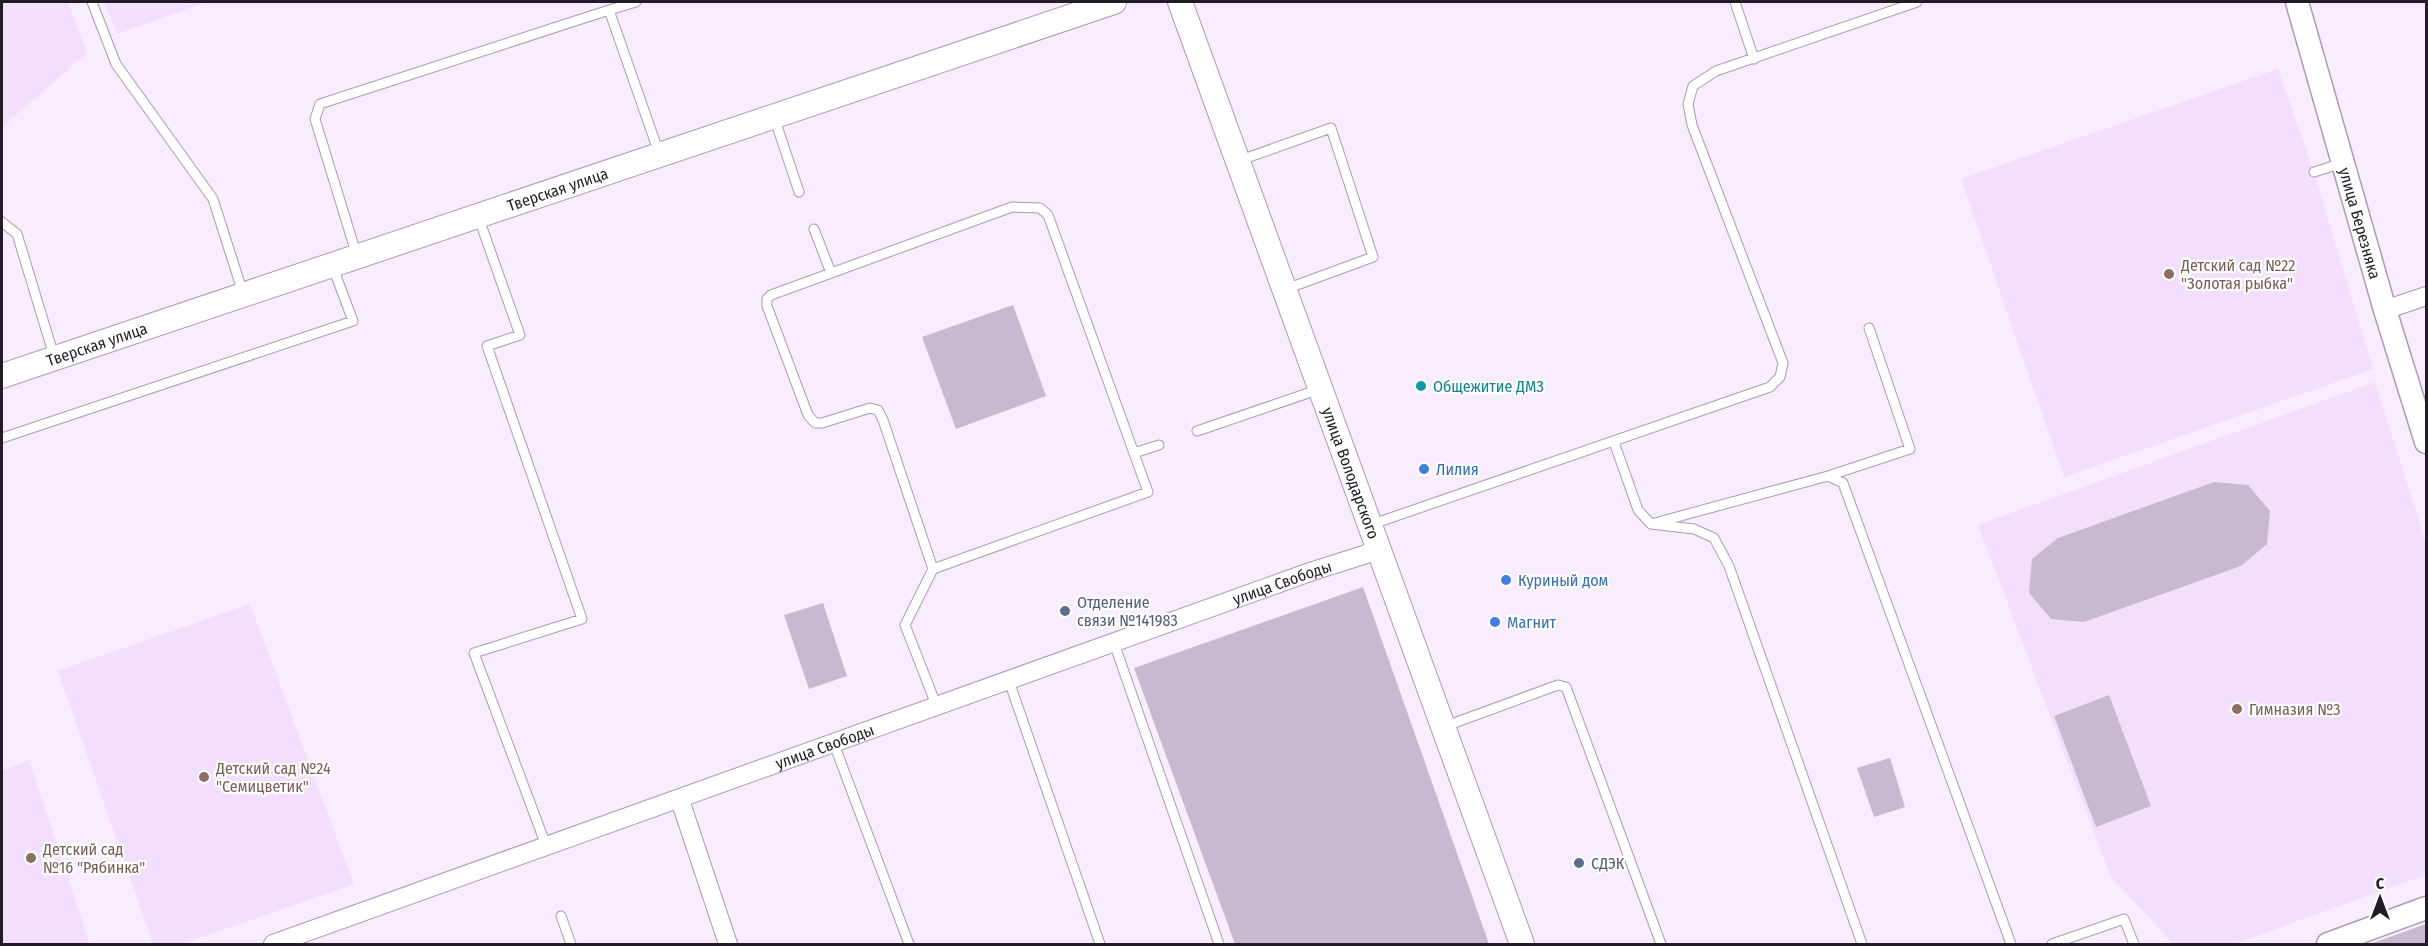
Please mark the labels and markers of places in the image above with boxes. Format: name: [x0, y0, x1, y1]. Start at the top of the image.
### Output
place label: Детский сад №22 "Золотая рыбка": [2180, 256, 2295, 293]
marker: Детский сад №22 "Золотая рыбка": [2162, 267, 2176, 281]
place label: Общежитие ДМЗ: [1433, 377, 1544, 396]
marker: Общежитие ДМЗ: [1414, 379, 1428, 393]
place label: Лилия: [1436, 460, 1479, 479]
marker: Лилия: [1417, 462, 1431, 476]
place label: Куриный дом: [1518, 571, 1608, 590]
marker: Куриный дом: [1499, 573, 1513, 587]
place label: Отделение связи №141983: [1077, 593, 1178, 630]
marker: Отделение связи №141983: [1058, 604, 1072, 618]
place label: Магнит: [1507, 613, 1557, 632]
marker: Магнит: [1488, 615, 1502, 629]
place label: Гимназия №3: [2249, 700, 2340, 719]
marker: Гимназия №3: [2230, 702, 2244, 716]
place label: Детский сад №24 "Семицветик": [215, 759, 331, 796]
marker: Детский сад №24 "Семицветик": [197, 770, 211, 784]
place label: Детский сад №16 "Рябинка": [42, 840, 145, 877]
marker: Детский сад №16 "Рябинка": [24, 851, 38, 865]
place label: СДЭК: [1591, 854, 1625, 873]
marker: СДЭК: [1572, 856, 1586, 870]

